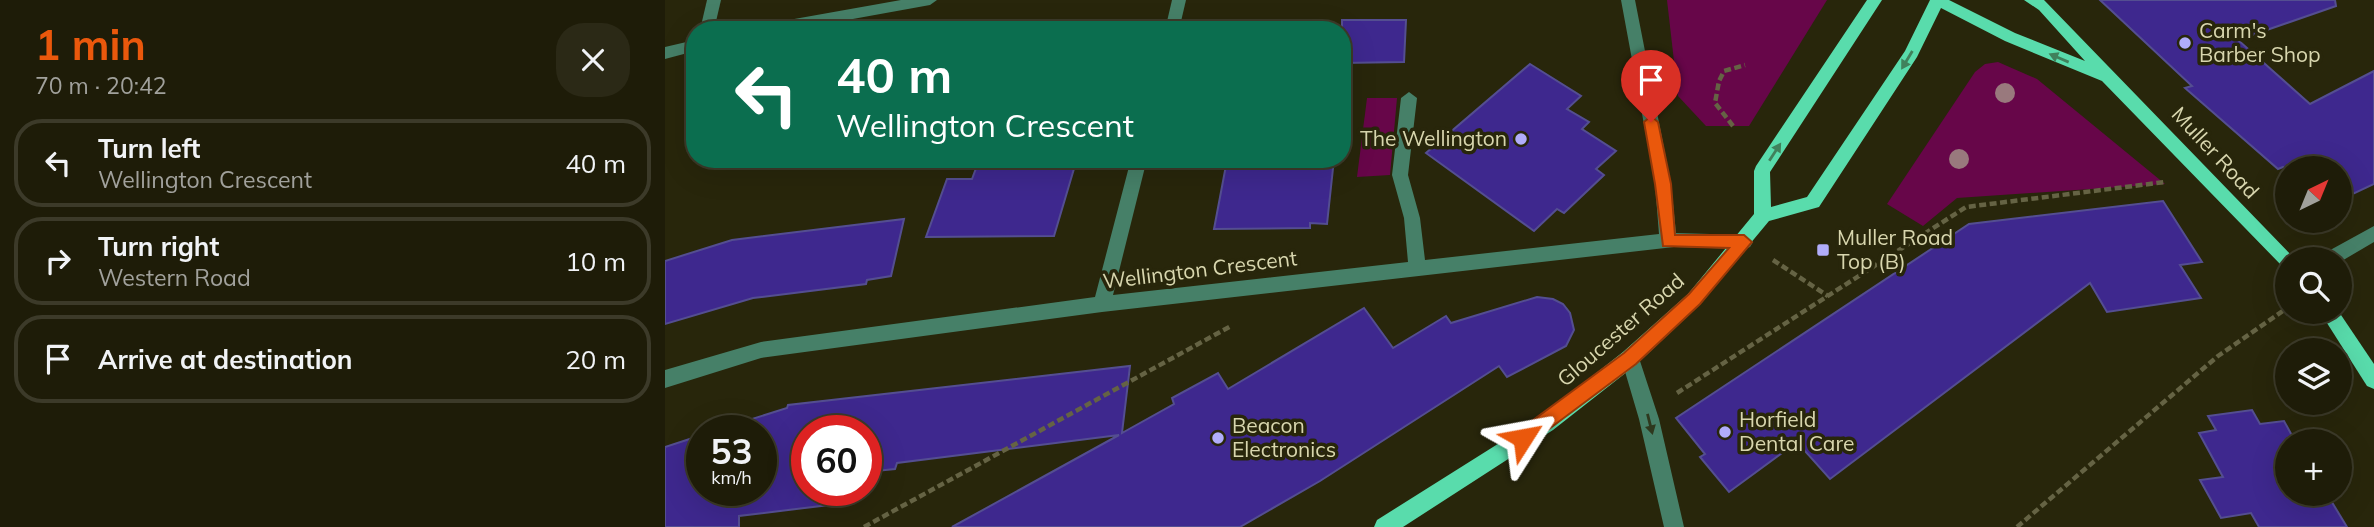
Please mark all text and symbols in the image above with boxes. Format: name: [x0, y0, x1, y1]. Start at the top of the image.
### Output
place label: Carm's Barber Shop: [2199, 17, 2321, 67]
text: 1 min: [35, 18, 146, 71]
button: close: [556, 23, 630, 97]
marker: Carm's Barber Shop: [2177, 35, 2193, 51]
text: 40 m: [836, 44, 952, 105]
icon: left: [721, 49, 812, 140]
pin: [1621, 50, 1681, 122]
one-way arrow: [1901, 51, 1913, 70]
one-way arrow: [2049, 52, 2070, 63]
icon: arrive: [1632, 61, 1670, 99]
text: 70 m · 20:42: [35, 71, 167, 100]
street label: Muller Road: [2167, 101, 2265, 204]
text: Wellington Crescent: [836, 105, 1134, 145]
place label: The Wellington: [1360, 125, 1507, 151]
marker: The Wellington: [1513, 131, 1529, 147]
text: Turn left: [98, 132, 200, 165]
one-way arrow: [1768, 142, 1781, 161]
icon: left: [39, 144, 77, 182]
text: 40 m: [565, 147, 626, 180]
north arrow: [2275, 156, 2352, 233]
map controls: [2275, 156, 2352, 506]
text: Wellington Crescent: [98, 165, 312, 194]
place label: Muller Road Top (B): [1837, 224, 1953, 274]
text: Turn right: [98, 230, 219, 263]
icon: right: [39, 242, 77, 280]
marker: Muller Road Top (B): [1815, 242, 1831, 258]
street label: Wellington Crescent: [1101, 244, 1298, 294]
text: 10 m: [565, 245, 626, 278]
button: search: [2275, 247, 2352, 324]
text: Western Road: [98, 263, 251, 292]
street label: Gloucester Road: [1552, 267, 1689, 391]
button: layers: [2275, 338, 2352, 415]
icon: arrive: [39, 340, 77, 378]
text: Arrive at destination: [98, 343, 353, 376]
text: 20 m: [565, 343, 626, 376]
position arrow: [1486, 401, 1560, 475]
place label: Horfield Dental Care: [1739, 406, 1854, 456]
place label: Beacon Electronics: [1232, 412, 1336, 462]
one-way arrow: [1645, 413, 1656, 435]
speed limit sign: 60: [791, 415, 882, 506]
marker: Horfield Dental Care: [1717, 424, 1733, 440]
text: 53: [710, 429, 753, 473]
button: +: [2275, 429, 2352, 506]
marker: Beacon Electronics: [1210, 430, 1226, 446]
text: km/h: [711, 466, 752, 489]

